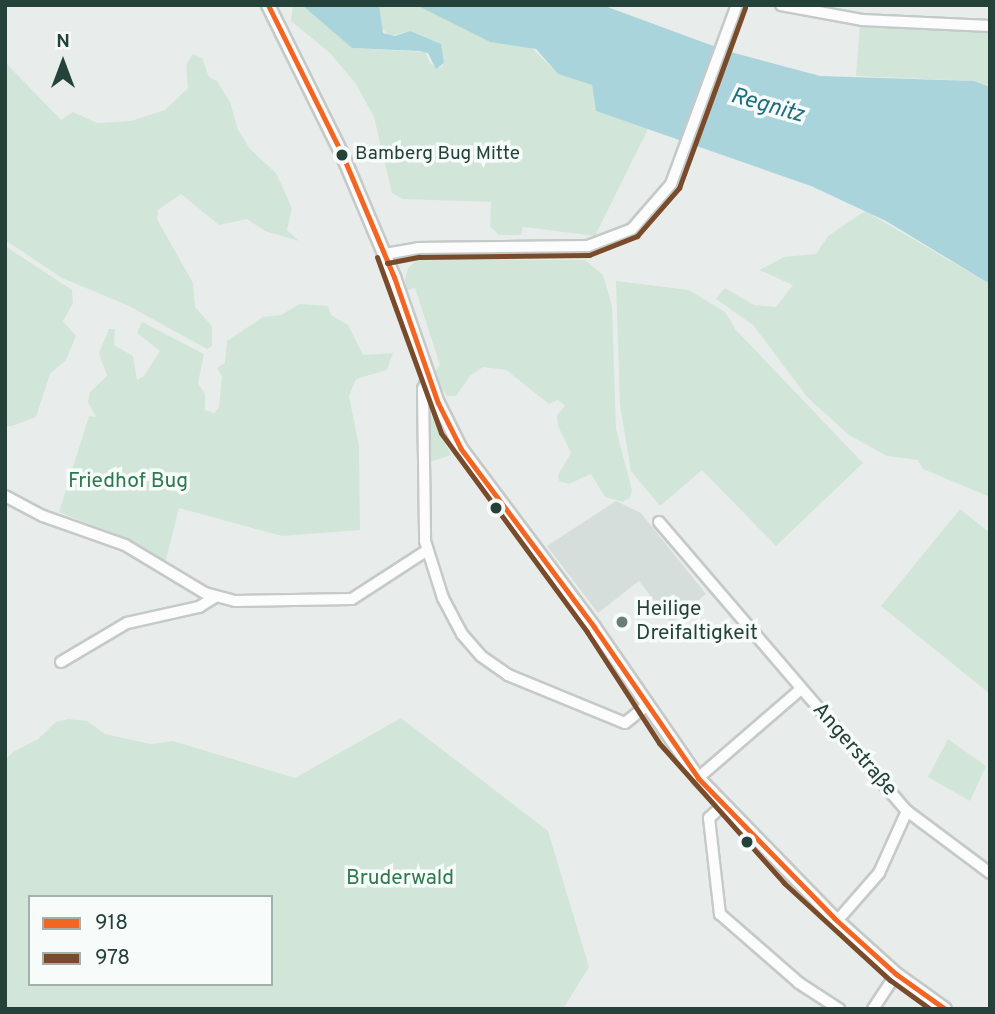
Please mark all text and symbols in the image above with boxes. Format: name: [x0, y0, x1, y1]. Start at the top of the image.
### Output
north arrow: [28, 28, 98, 98]
text: N: [56, 30, 70, 54]
water label: Regnitz: [727, 83, 807, 131]
place label: Bamberg Bug Mitte: [355, 144, 520, 166]
marker: Bamberg Bug Mitte: [335, 148, 349, 162]
park label: Friedhof Bug: [68, 469, 188, 495]
unlabelled marker: [489, 501, 503, 515]
place label: Heilige Dreifaltigkeit: [636, 597, 758, 647]
marker: Heilige Dreifaltigkeit: [614, 614, 630, 630]
street label: Angerstraße: [806, 698, 902, 802]
unlabelled marker: [740, 835, 754, 849]
park label: Bruderwald: [346, 866, 454, 892]
legend: [28, 895, 273, 986]
text: 918: [95, 910, 128, 937]
text: 978: [95, 945, 130, 972]

